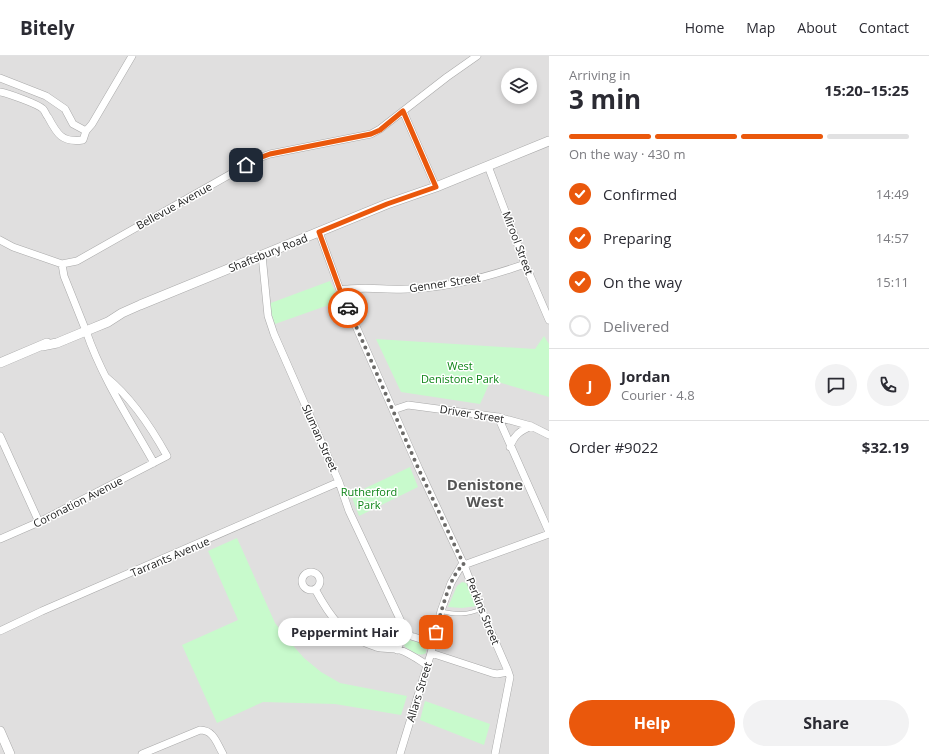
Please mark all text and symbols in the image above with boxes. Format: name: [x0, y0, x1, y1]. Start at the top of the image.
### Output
text: Bitely: [20, 15, 75, 41]
text: Home: [685, 18, 724, 37]
text: Map: [746, 18, 775, 37]
text: About: [797, 18, 837, 37]
text: Contact: [859, 18, 909, 37]
text: Arriving in: [569, 66, 631, 84]
map controls: [501, 68, 537, 104]
button: layers: [501, 68, 537, 104]
text: 15:20–15:25: [824, 80, 909, 100]
text: 3 min: [569, 81, 641, 117]
text: On the way · 430 m: [569, 145, 685, 163]
pin: [229, 148, 263, 182]
icon: home: [235, 154, 257, 176]
street label: Bellevue Avenue: [133, 178, 214, 233]
icon: check: [569, 183, 591, 205]
text: Confirmed: [603, 184, 677, 204]
text: 14:49: [876, 185, 909, 203]
street label: Mirool Street: [500, 209, 537, 277]
icon: check: [569, 227, 591, 249]
text: Preparing: [603, 228, 671, 248]
text: 14:57: [876, 229, 909, 247]
street label: Shaftsbury Road: [226, 230, 310, 275]
street label: Genner Street: [408, 269, 482, 296]
icon: check: [569, 271, 591, 293]
text: On the way: [603, 272, 682, 292]
text: 15:11: [876, 273, 909, 291]
courier: [328, 288, 368, 328]
icon: car: [337, 297, 359, 319]
text: Delivered: [603, 316, 670, 336]
park label: West Denistone Park: [421, 358, 499, 386]
button: chat: [815, 364, 857, 406]
button: phone: [867, 364, 909, 406]
text: Jordan: [621, 366, 670, 386]
text: J: [588, 375, 592, 395]
text: Courier · 4.8: [621, 386, 695, 404]
street label: Driver Street: [439, 401, 505, 426]
street label: Sluman Street: [299, 402, 342, 474]
text: Order #9022: [569, 437, 658, 457]
text: $32.19: [862, 437, 909, 457]
street label: Coronation Avenue: [30, 472, 125, 531]
district label: Denistone West: [447, 474, 523, 511]
park label: Rutherford Park: [341, 484, 397, 512]
street label: Tarrants Avenue: [128, 533, 212, 580]
street label: Perkins Street: [463, 575, 504, 647]
pin: [419, 615, 453, 649]
callout: Peppermint Hair: [278, 618, 412, 646]
icon: bag: [425, 621, 447, 643]
text: Peppermint Hair: [291, 623, 399, 641]
street label: Allars Street: [402, 660, 435, 724]
button: Help: [569, 700, 735, 746]
button: Share: [743, 700, 909, 746]

